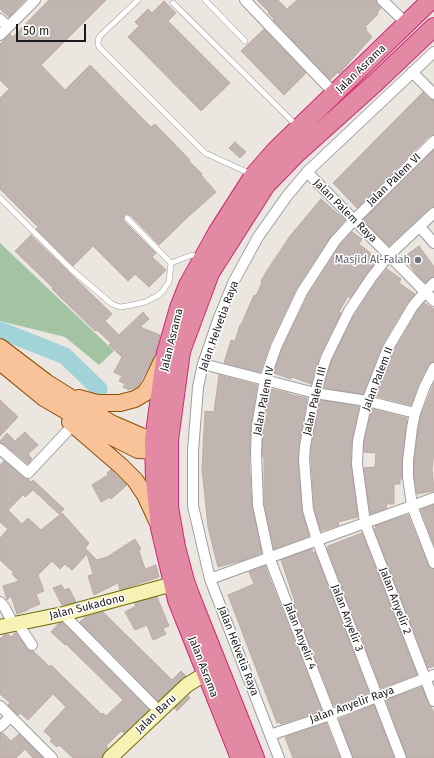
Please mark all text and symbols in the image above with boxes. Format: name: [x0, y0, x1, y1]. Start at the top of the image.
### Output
scale bar: [18, 16, 88, 42]
text: 50 m: [23, 24, 49, 38]
street label: Jalan Asrama: [333, 42, 389, 96]
street label: Jalan Palem VI: [364, 151, 424, 209]
street label: Jalan Palem Raya: [310, 176, 380, 246]
place label: Masjid Al-Falah: [335, 253, 410, 267]
marker: Masjid Al-Falah: [413, 255, 423, 265]
street label: Jalan Helvetia Raya: [197, 279, 241, 373]
street label: Jalan Asrama: [158, 307, 186, 373]
street label: Jalan Palem II: [360, 345, 396, 413]
street label: Jalan Palem IV: [251, 365, 277, 437]
street label: Jalan Palem III: [301, 365, 329, 437]
street label: Jalan Anyelir 2: [376, 566, 414, 636]
street label: Jalan Anyelir 3: [328, 583, 366, 653]
street label: Jalan Sukadono: [48, 591, 126, 623]
street label: Jalan Anyelir 4: [281, 600, 319, 672]
street label: Jalan Helvetia Raya: [215, 604, 261, 698]
street label: Jalan Asrama: [185, 635, 221, 699]
street label: Jalan Anyelir Raya: [308, 684, 396, 726]
street label: Jalan Baru: [133, 692, 179, 736]

